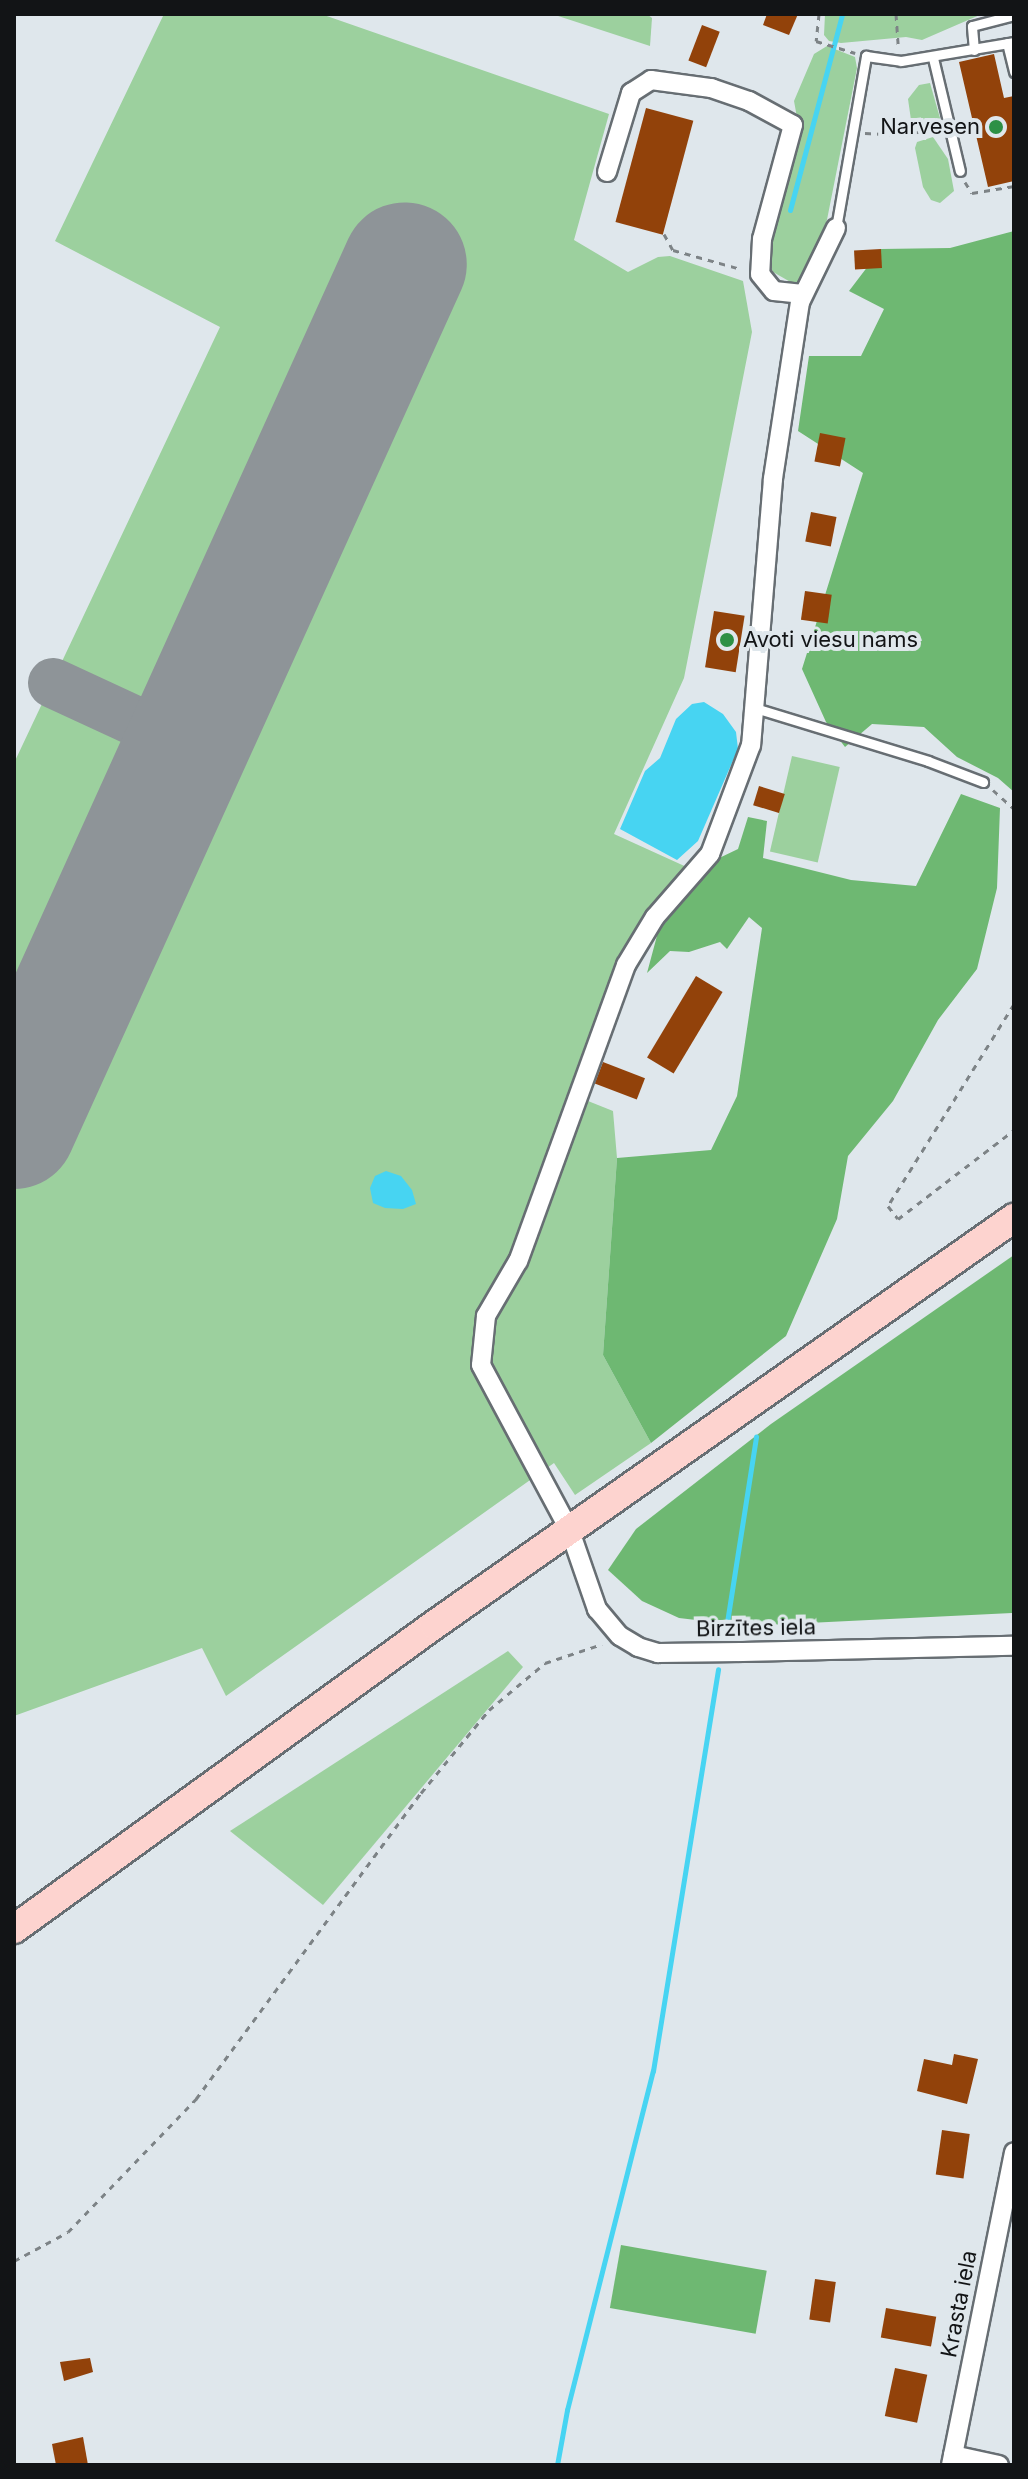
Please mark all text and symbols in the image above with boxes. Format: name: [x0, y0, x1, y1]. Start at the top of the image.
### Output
place label: Narvesen: [880, 114, 980, 140]
marker: Narvesen: [987, 118, 1005, 136]
place label: Avoti viesu nams: [743, 627, 918, 653]
marker: Avoti viesu nams: [718, 631, 736, 649]
street label: Birzītes iela: [696, 1614, 816, 1642]
street label: Krasta iela: [936, 2248, 982, 2360]

